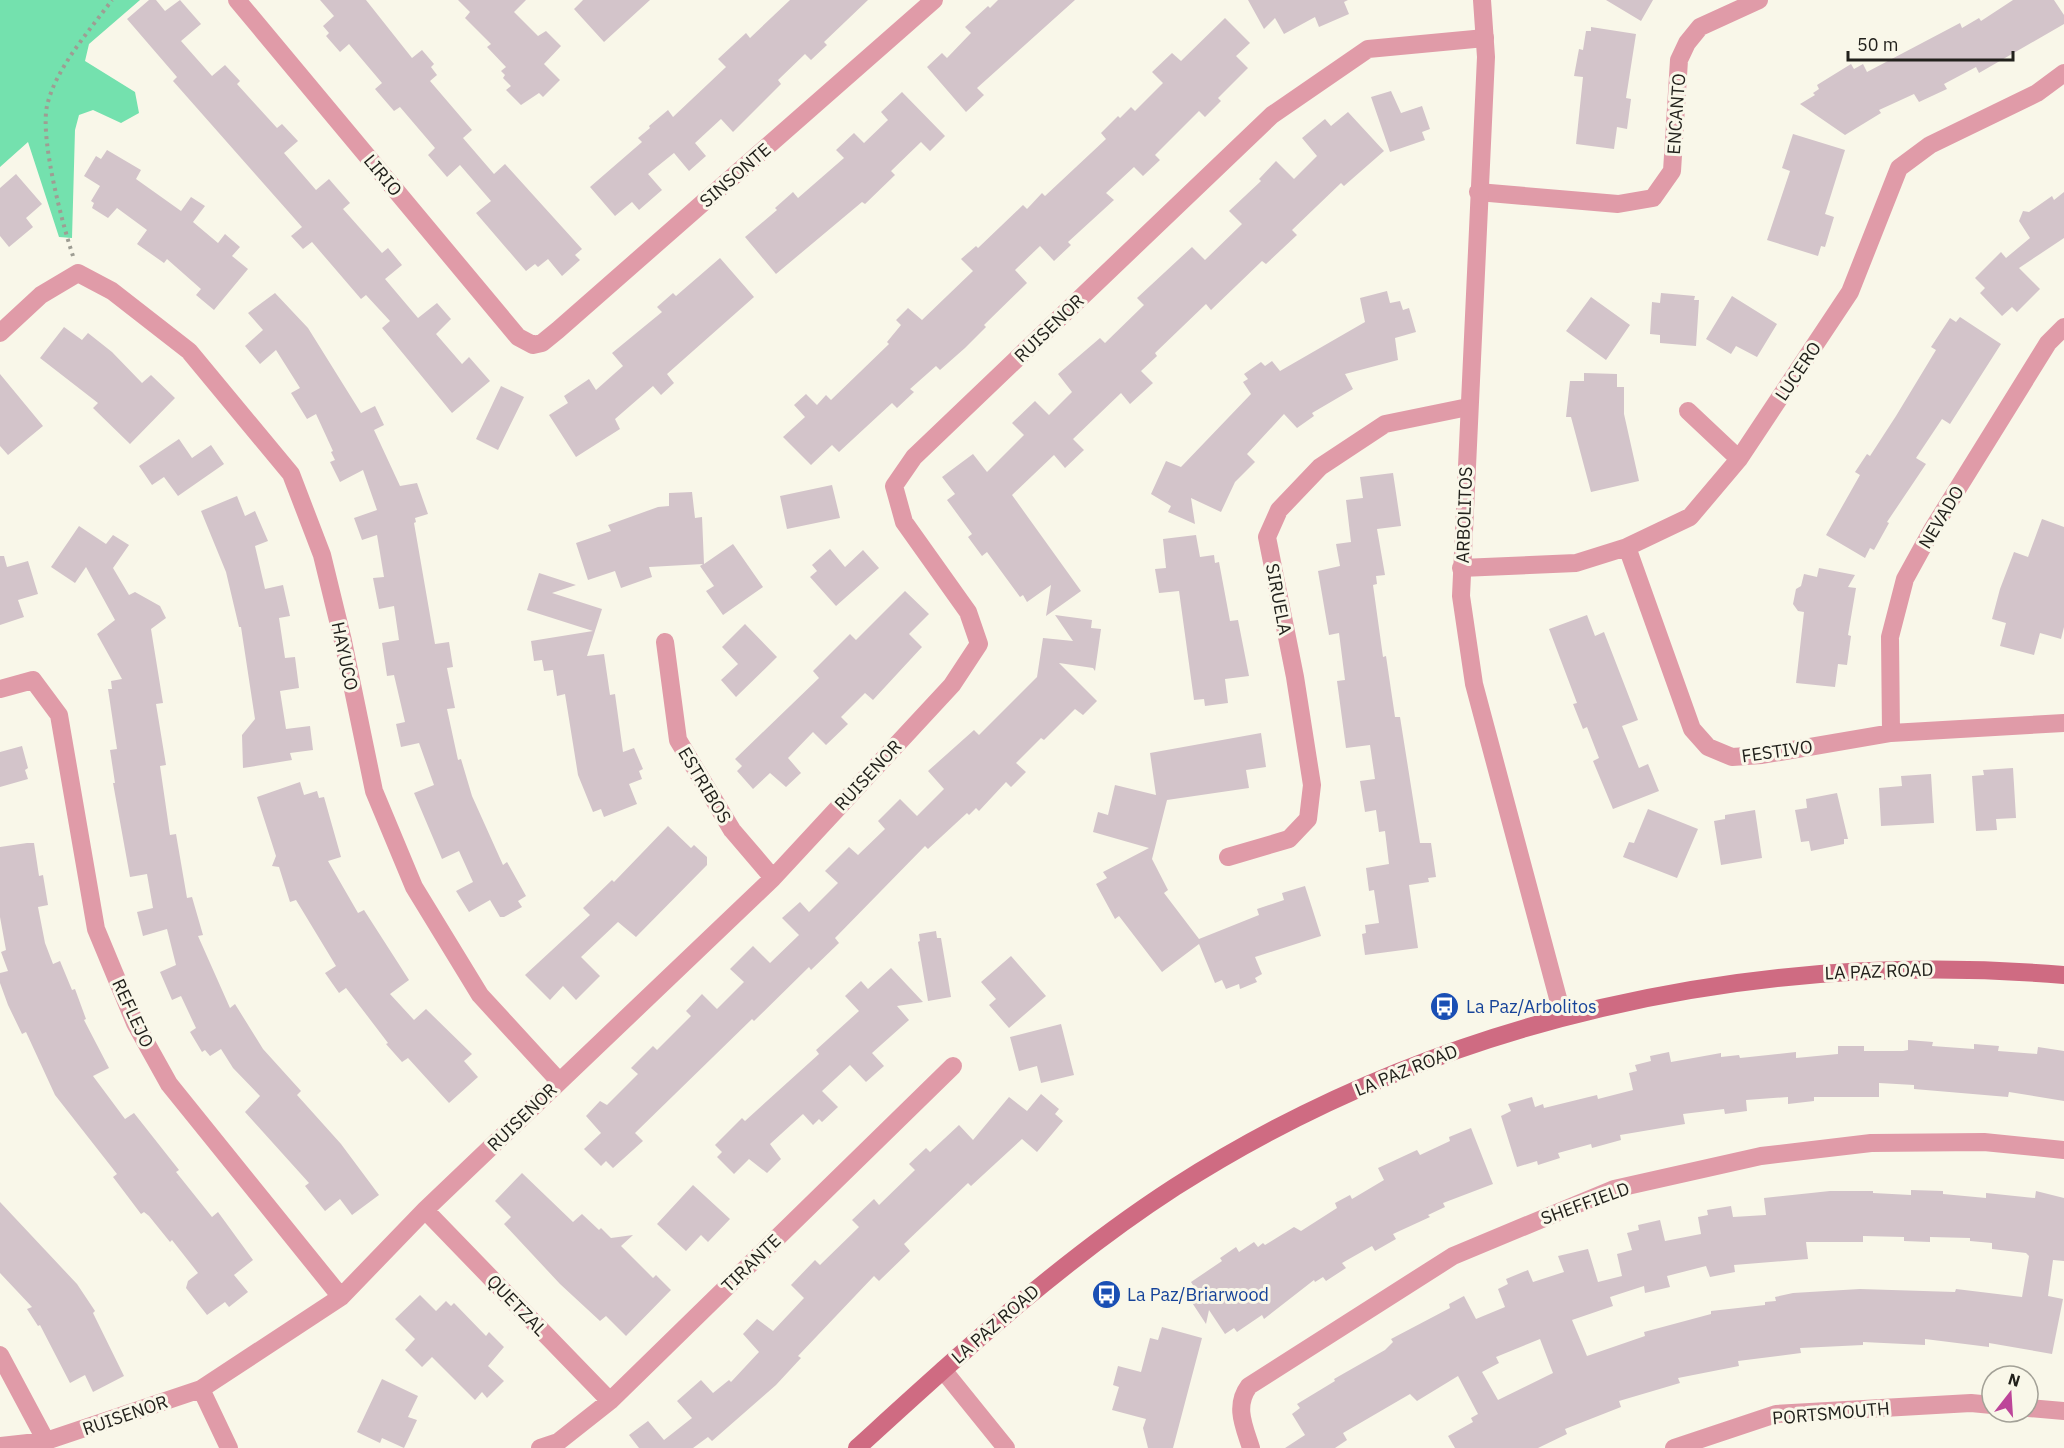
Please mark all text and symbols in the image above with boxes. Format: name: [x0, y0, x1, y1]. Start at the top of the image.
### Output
scale bar: [1848, 24, 2013, 62]
text: 50 m: [1857, 33, 1899, 56]
street label: ENCANTO: [1662, 73, 1690, 155]
street label: SINSONTE: [695, 138, 775, 212]
street label: LIRIO: [359, 149, 407, 201]
street label: RUISENOR: [1009, 289, 1089, 367]
street label: LUCERO: [1770, 337, 1826, 405]
street label: ARBOLITOS: [1451, 466, 1477, 564]
street label: NEVADO: [1913, 481, 1969, 553]
street label: SIRUELA: [1261, 561, 1297, 637]
street label: HAYUCO: [326, 619, 364, 693]
street label: RUISENOR: [829, 735, 907, 815]
street label: FESTIVO: [1740, 735, 1814, 767]
street label: ESTRIBOS: [673, 743, 737, 827]
street label: LA PAZ ROAD: [1824, 958, 1934, 984]
street label: REFLEJO: [107, 975, 159, 1051]
bus stop icon: La Paz/Arbolitos: [1429, 990, 1461, 1022]
place label: La Paz/Arbolitos: [1466, 995, 1597, 1018]
street label: LA PAZ ROAD: [1351, 1039, 1461, 1101]
street label: RUISENOR: [482, 1078, 562, 1156]
street label: SHEFFIELD: [1538, 1176, 1632, 1230]
street label: TIRANTE: [716, 1229, 786, 1297]
street label: QUETZAL: [482, 1269, 552, 1341]
bus stop icon: La Paz/Briarwood: [1090, 1278, 1122, 1310]
street label: LA PAZ ROAD: [946, 1280, 1044, 1368]
place label: La Paz/Briarwood: [1127, 1283, 1269, 1306]
north arrow: [1980, 1364, 2040, 1424]
text: N: [2006, 1368, 2023, 1391]
street label: RUISENOR: [79, 1390, 171, 1440]
street label: PORTSMOUTH: [1771, 1396, 1891, 1430]

